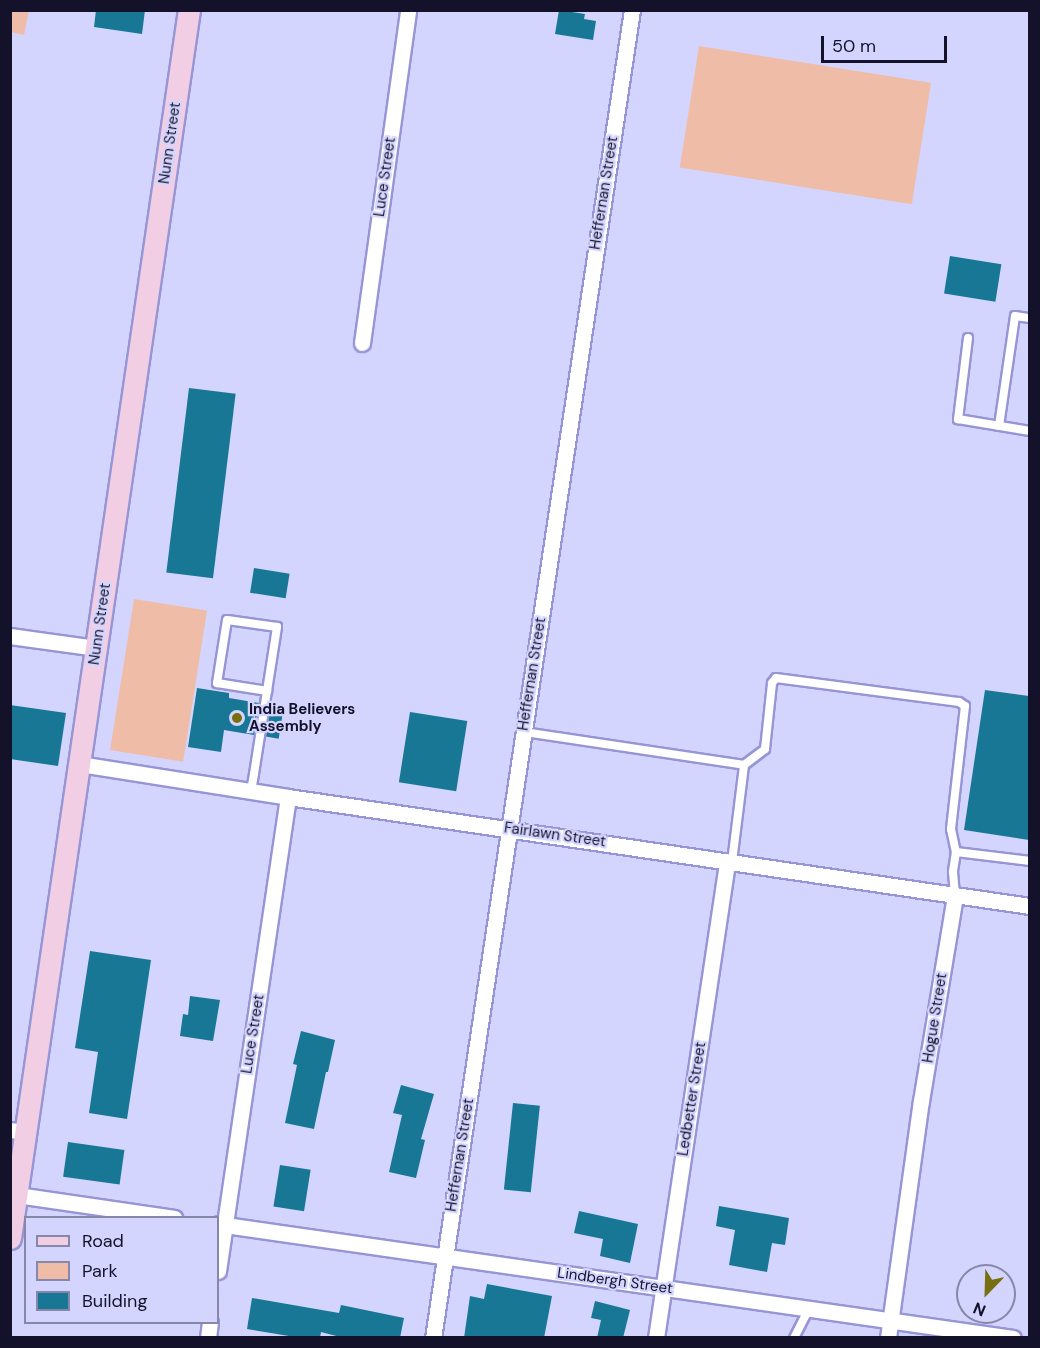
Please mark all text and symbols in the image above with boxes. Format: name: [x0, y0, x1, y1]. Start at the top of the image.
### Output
scale bar: [824, 24, 950, 62]
text: 50 m: [832, 34, 876, 58]
street label: Nunn Street: [155, 101, 185, 185]
street label: Heffernan Street: [586, 135, 622, 251]
street label: Luce Street: [371, 136, 399, 218]
street label: Nunn Street: [85, 582, 115, 666]
street label: Heffernan Street: [514, 616, 550, 732]
place label: India Believers Assembly: [249, 700, 355, 735]
marker: India Believers Assembly: [230, 711, 244, 725]
street label: Fairlawn Street: [503, 819, 607, 851]
street label: Hogue Street: [919, 972, 951, 1064]
street label: Luce Street: [238, 993, 268, 1075]
street label: Ledbetter Street: [674, 1041, 710, 1157]
street label: Heffernan Street: [442, 1097, 478, 1213]
legend: [24, 1216, 219, 1324]
text: Road: [82, 1229, 124, 1253]
text: Park: [82, 1259, 118, 1283]
street label: Lindbergh Street: [556, 1264, 674, 1298]
north arrow: [956, 1264, 1016, 1324]
text: Building: [82, 1289, 147, 1313]
text: N: [970, 1297, 989, 1321]

